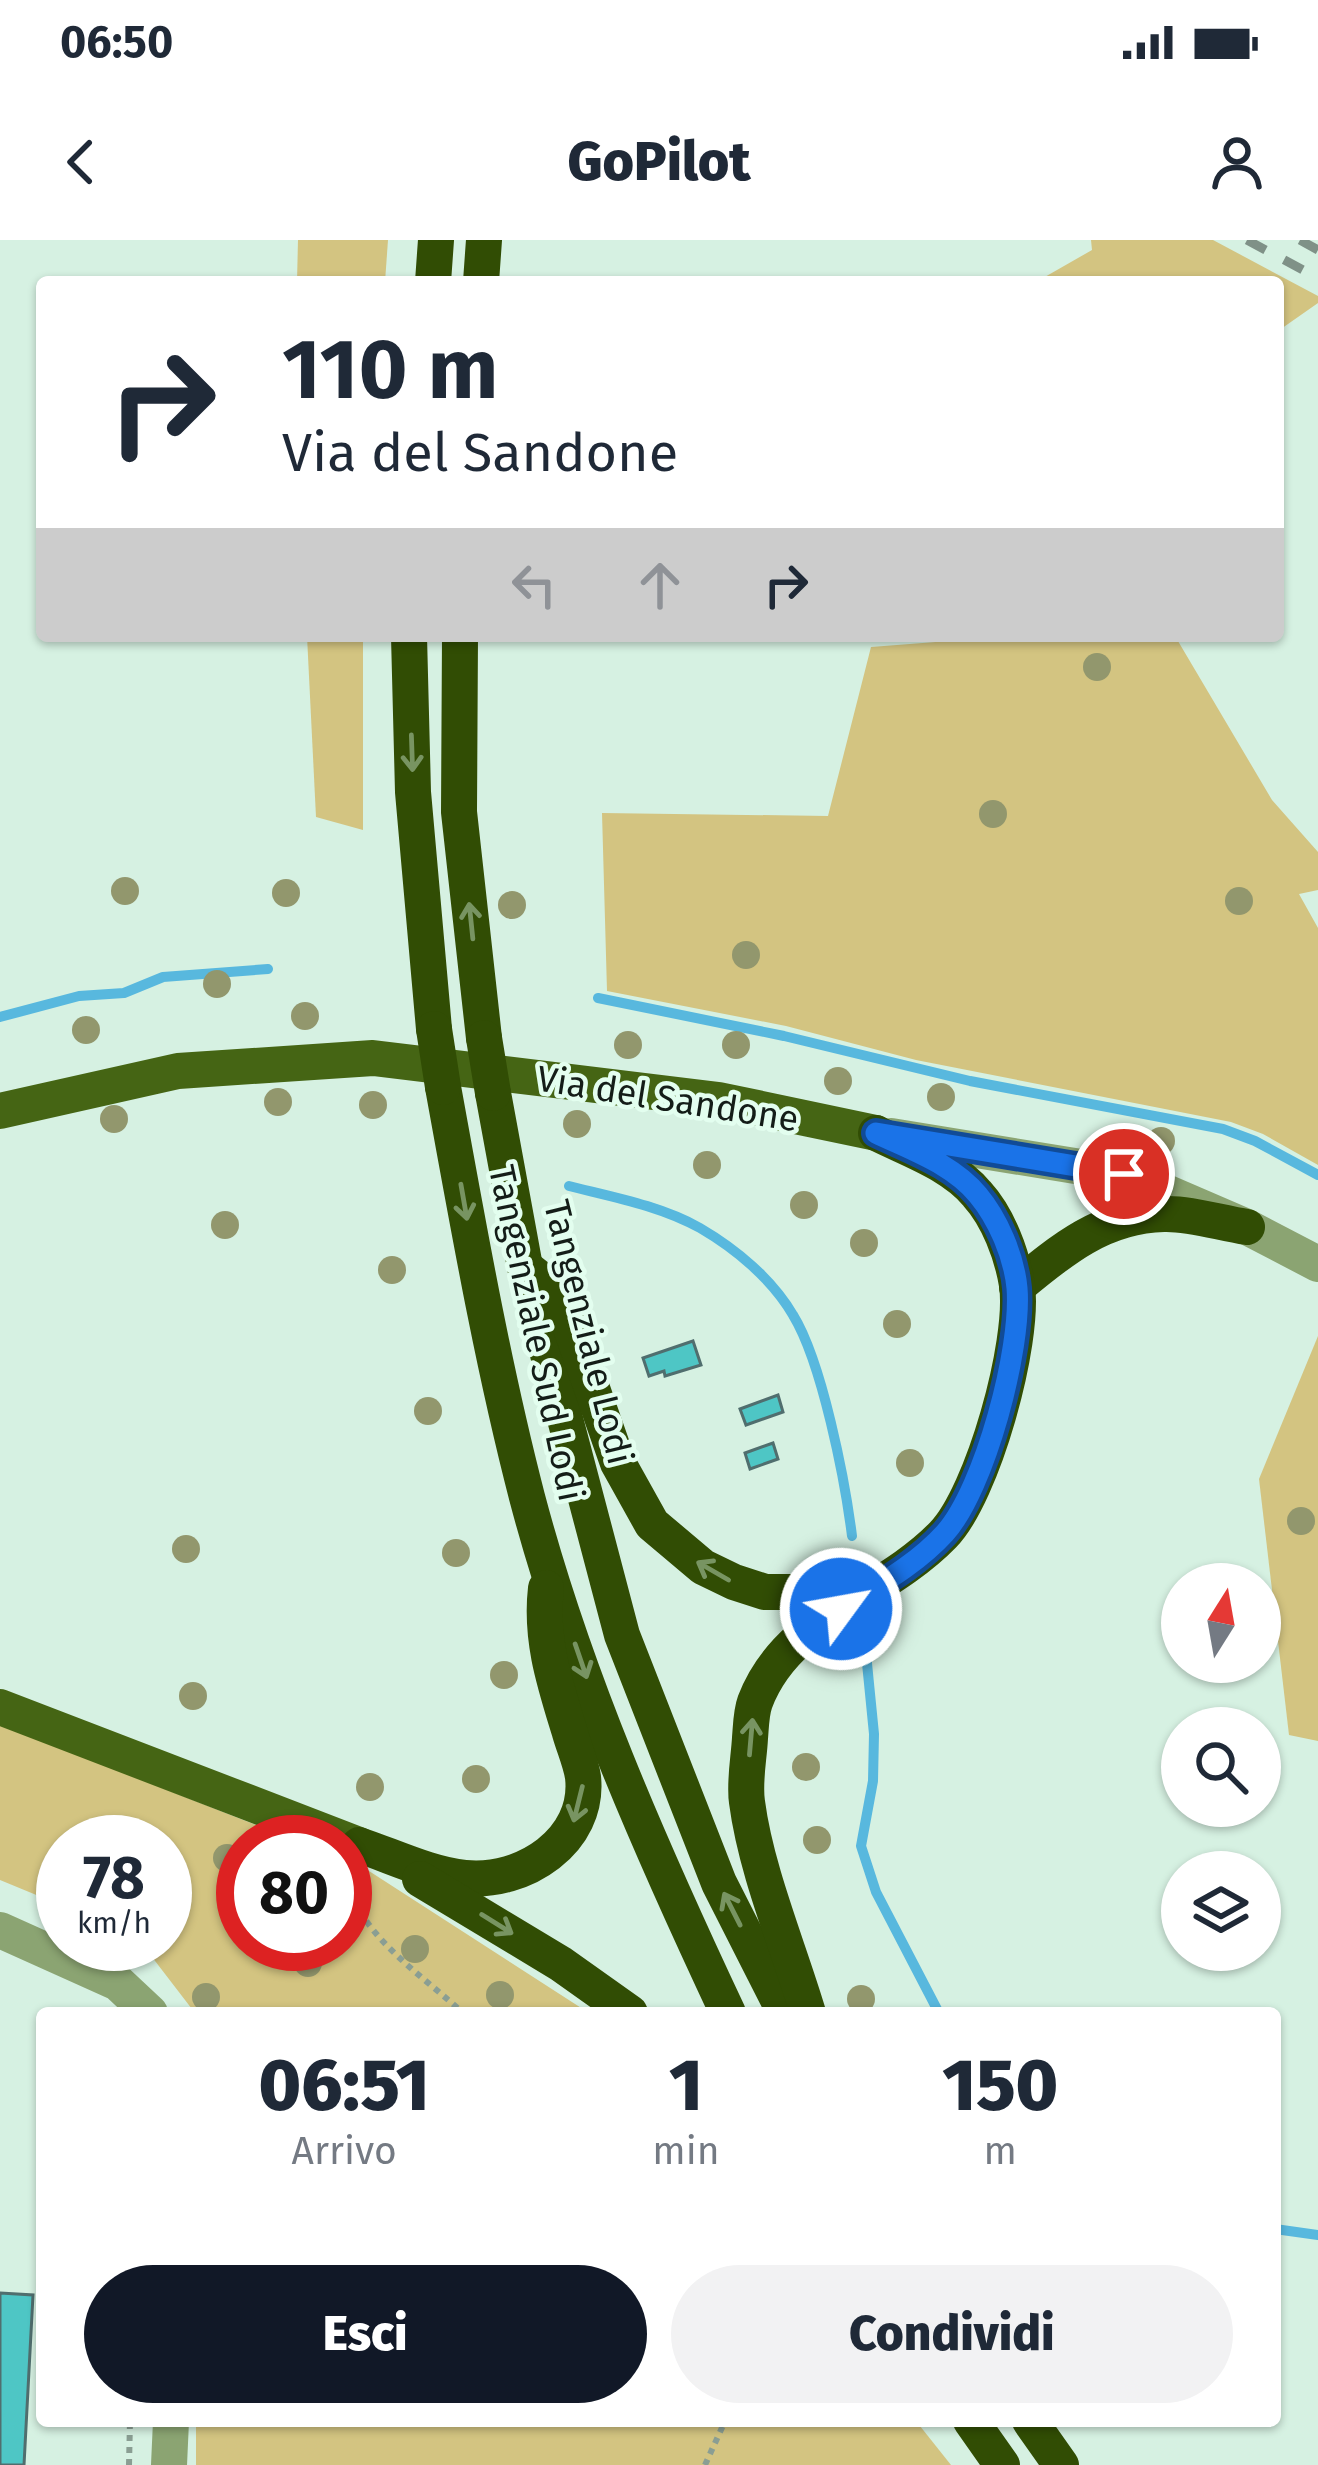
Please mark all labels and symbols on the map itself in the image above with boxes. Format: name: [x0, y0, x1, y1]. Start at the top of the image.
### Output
one-way arrow: [401, 733, 424, 772]
one-way arrow: [460, 903, 482, 942]
street label: Via del Sandone: [534, 1057, 802, 1141]
pin: [1073, 1123, 1175, 1225]
street label: Tangenziale Sud Lodi: [479, 1161, 593, 1505]
one-way arrow: [454, 1182, 476, 1221]
street label: Tangenziale Lodi: [534, 1196, 642, 1469]
position arrow: [778, 1546, 904, 1672]
one-way arrow: [696, 1558, 731, 1582]
north arrow: [1161, 1563, 1281, 1683]
one-way arrow: [571, 1641, 593, 1679]
one-way arrow: [739, 1718, 762, 1757]
one-way arrow: [566, 1784, 588, 1822]
speed limit sign: 80: [216, 1815, 372, 1971]
one-way arrow: [720, 1891, 743, 1927]
one-way arrow: [479, 1912, 513, 1936]

